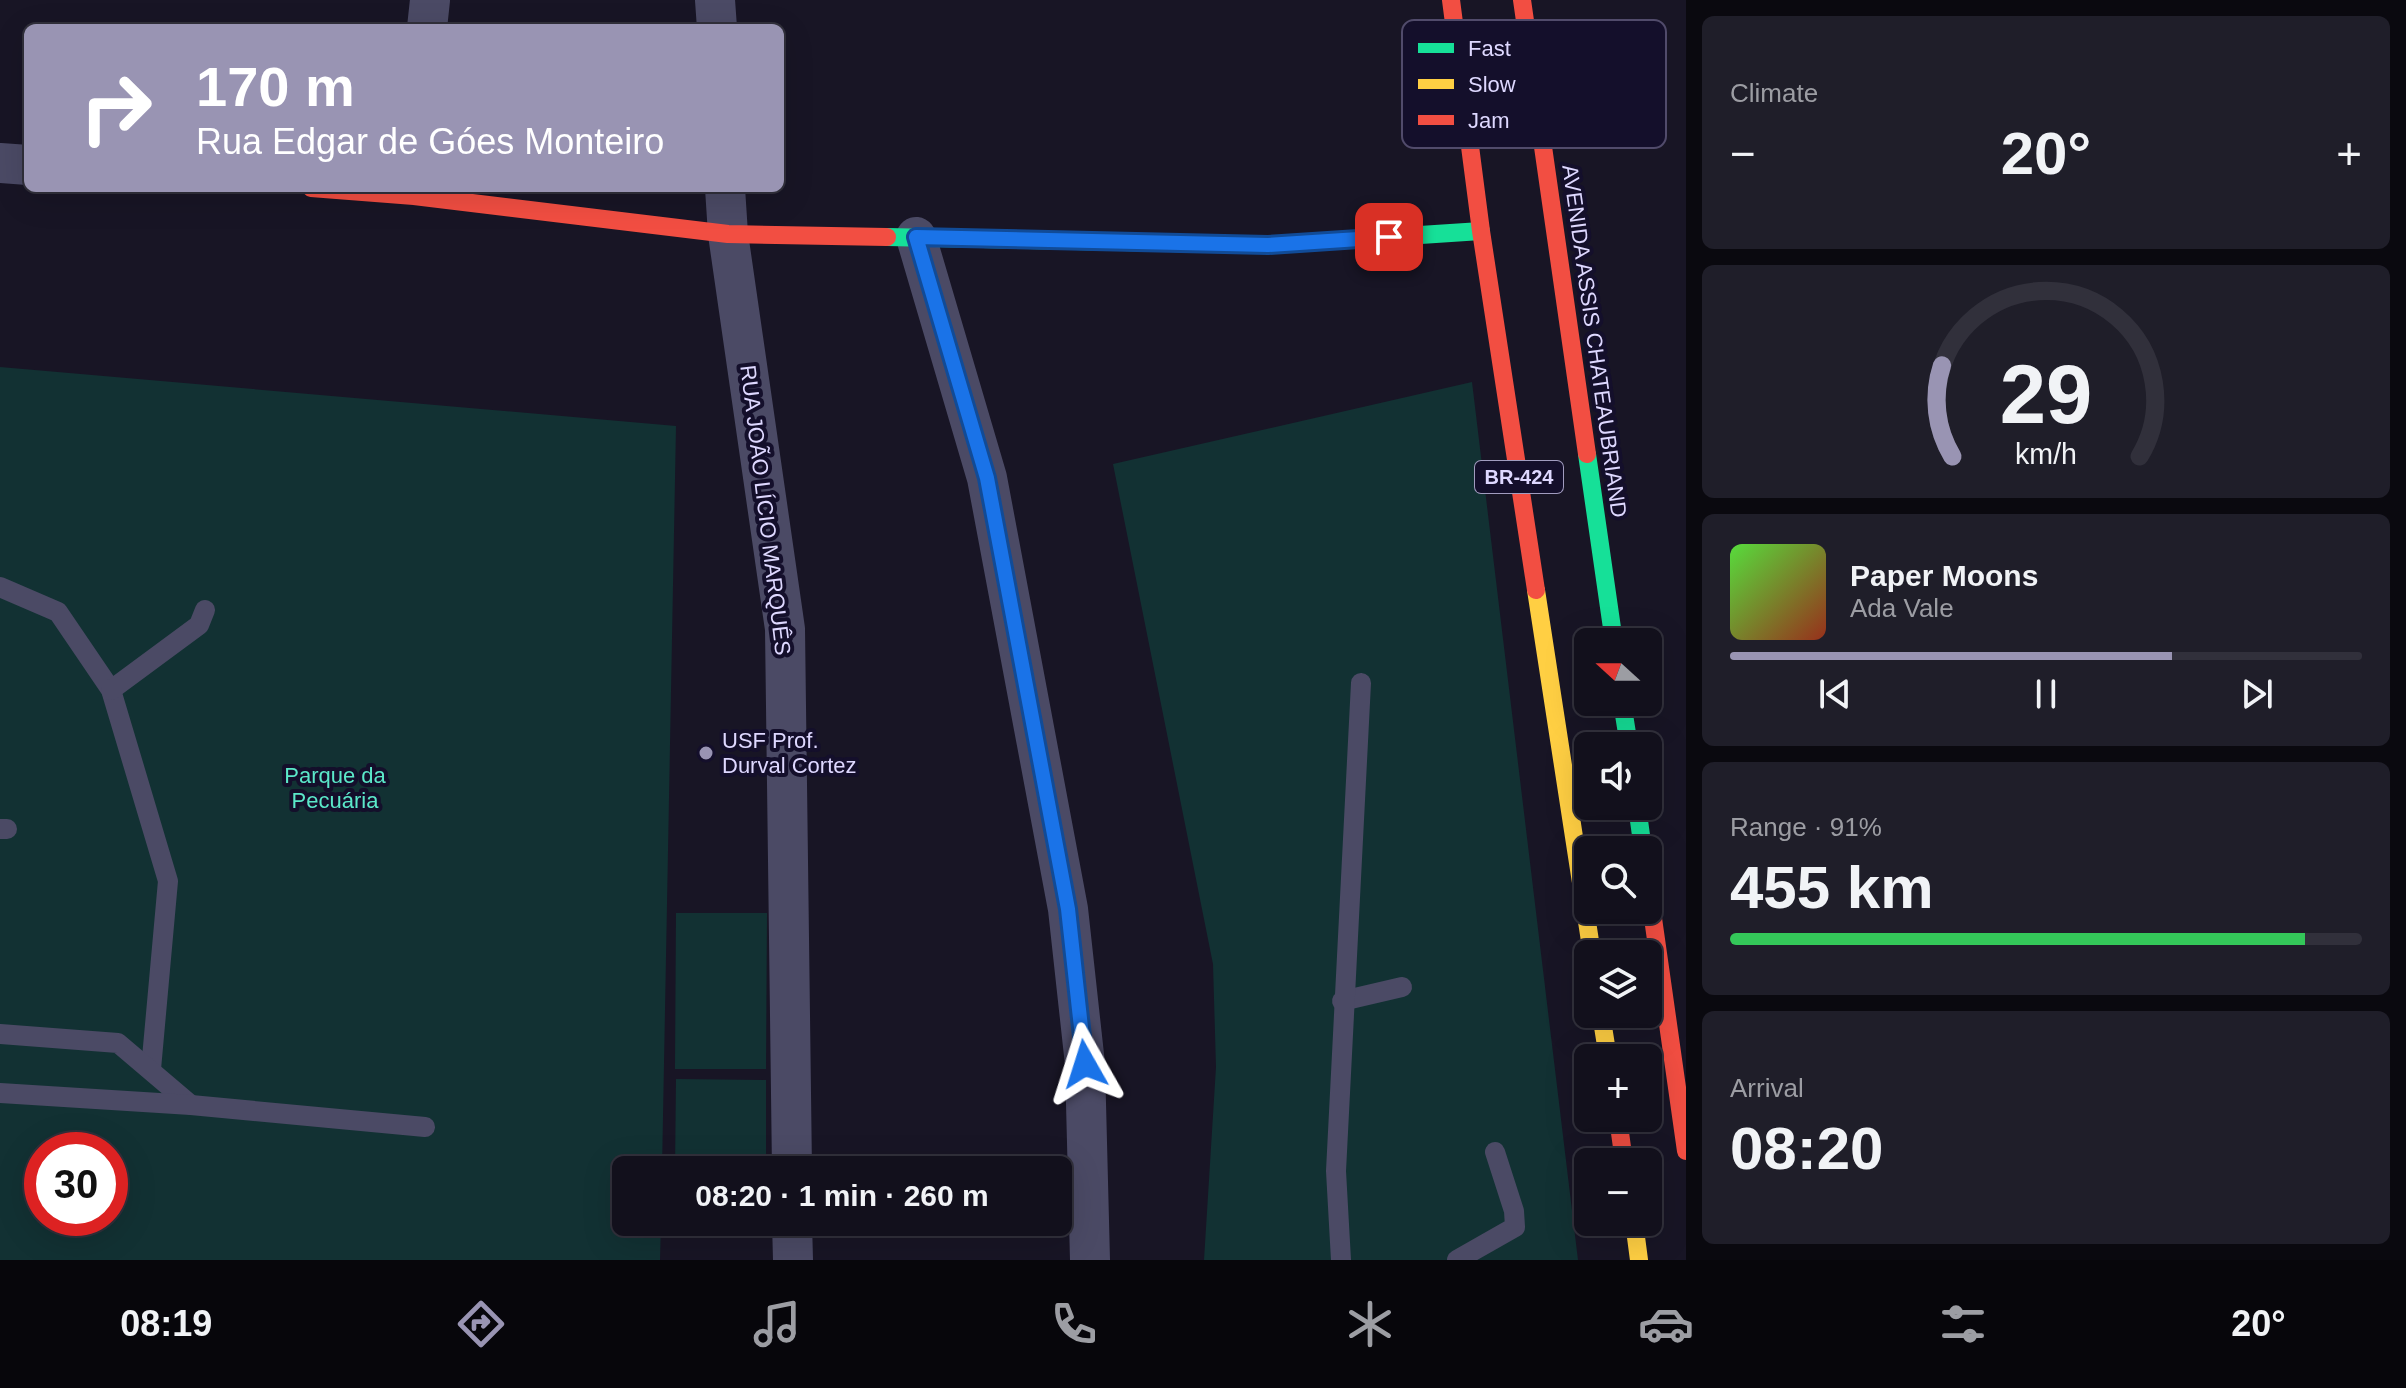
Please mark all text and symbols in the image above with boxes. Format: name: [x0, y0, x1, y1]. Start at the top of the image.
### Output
legend: [1402, 20, 1666, 148]
text: Fast: [1468, 36, 1511, 61]
text: 170 m: [196, 55, 355, 118]
icon: right: [64, 56, 168, 160]
text: Slow: [1468, 72, 1516, 97]
text: Climate: [1730, 78, 1818, 108]
text: Jam: [1468, 108, 1510, 133]
text: 20°: [2001, 120, 2091, 187]
text: Rua Edgar de Góes Monteiro: [196, 121, 664, 162]
text: −: [1730, 129, 1756, 178]
text: +: [2336, 129, 2362, 178]
street label: AVENIDA ASSIS CHATEAUBRIAND: [1557, 163, 1632, 519]
pin: [1355, 203, 1423, 271]
icon: arrive: [1367, 215, 1411, 259]
text: 29: [2000, 348, 2092, 441]
street label: RUA JOÃO LÍCIO MARQUÊS: [735, 364, 796, 657]
text: km/h: [2015, 438, 2077, 470]
road number: BR-424: [1475, 461, 1563, 493]
text: Paper Moons: [1850, 559, 2038, 592]
text: Ada Vale: [1850, 593, 1954, 623]
north arrow: [1574, 628, 1662, 716]
map controls: [1574, 628, 1662, 1236]
icon: previous: [1813, 672, 1857, 716]
icon: pause: [2024, 672, 2068, 716]
icon: next: [2235, 672, 2279, 716]
place label: USF Prof. Durval Cortez: [722, 728, 856, 778]
button: sound: [1574, 732, 1662, 820]
marker: USF Prof. Durval Cortez: [697, 744, 715, 762]
park label: Parque da Pecuária: [284, 763, 387, 813]
text: Range · 91%: [1730, 812, 1882, 842]
button: search: [1574, 836, 1662, 924]
text: 455 km: [1730, 854, 1934, 921]
button: layers: [1574, 940, 1662, 1028]
position arrow: [1043, 1022, 1127, 1106]
button: +: [1574, 1044, 1662, 1132]
text: Arrival: [1730, 1073, 1804, 1103]
text: 08:20: [1730, 1115, 1883, 1182]
speed limit sign: 30: [24, 1132, 128, 1236]
button: −: [1574, 1148, 1662, 1236]
text: 08:20 · 1 min · 260 m: [695, 1179, 989, 1212]
icon: directions: [453, 1296, 509, 1352]
icon: music: [749, 1296, 805, 1352]
icon: phone: [1046, 1296, 1102, 1352]
icon: climate: [1342, 1296, 1398, 1352]
icon: car: [1638, 1296, 1694, 1352]
icon: filters: [1935, 1296, 1991, 1352]
text: 08:19: [120, 1303, 212, 1344]
text: 20°: [2231, 1303, 2286, 1344]

